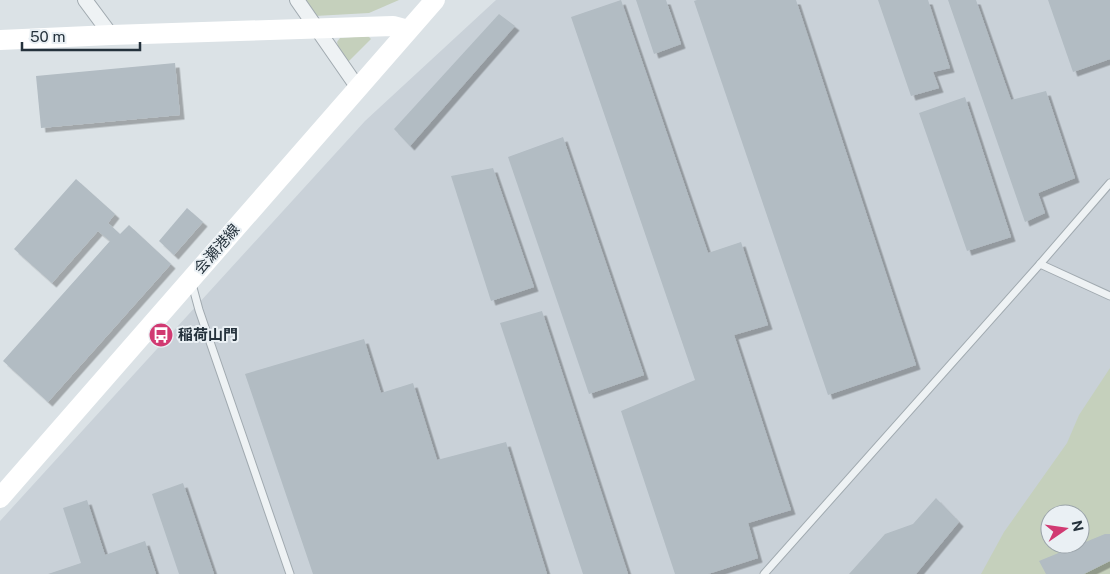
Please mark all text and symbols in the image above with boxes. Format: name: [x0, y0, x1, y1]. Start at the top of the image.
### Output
scale bar: [22, 20, 140, 52]
text: 50 m: [30, 28, 65, 45]
street label: 会瀬港線: [191, 220, 243, 277]
bus stop icon: 稲荷山門: [148, 322, 174, 348]
place label: 稲荷山門: [178, 326, 238, 343]
north arrow: [1040, 504, 1090, 554]
text: N: [1069, 519, 1087, 533]

